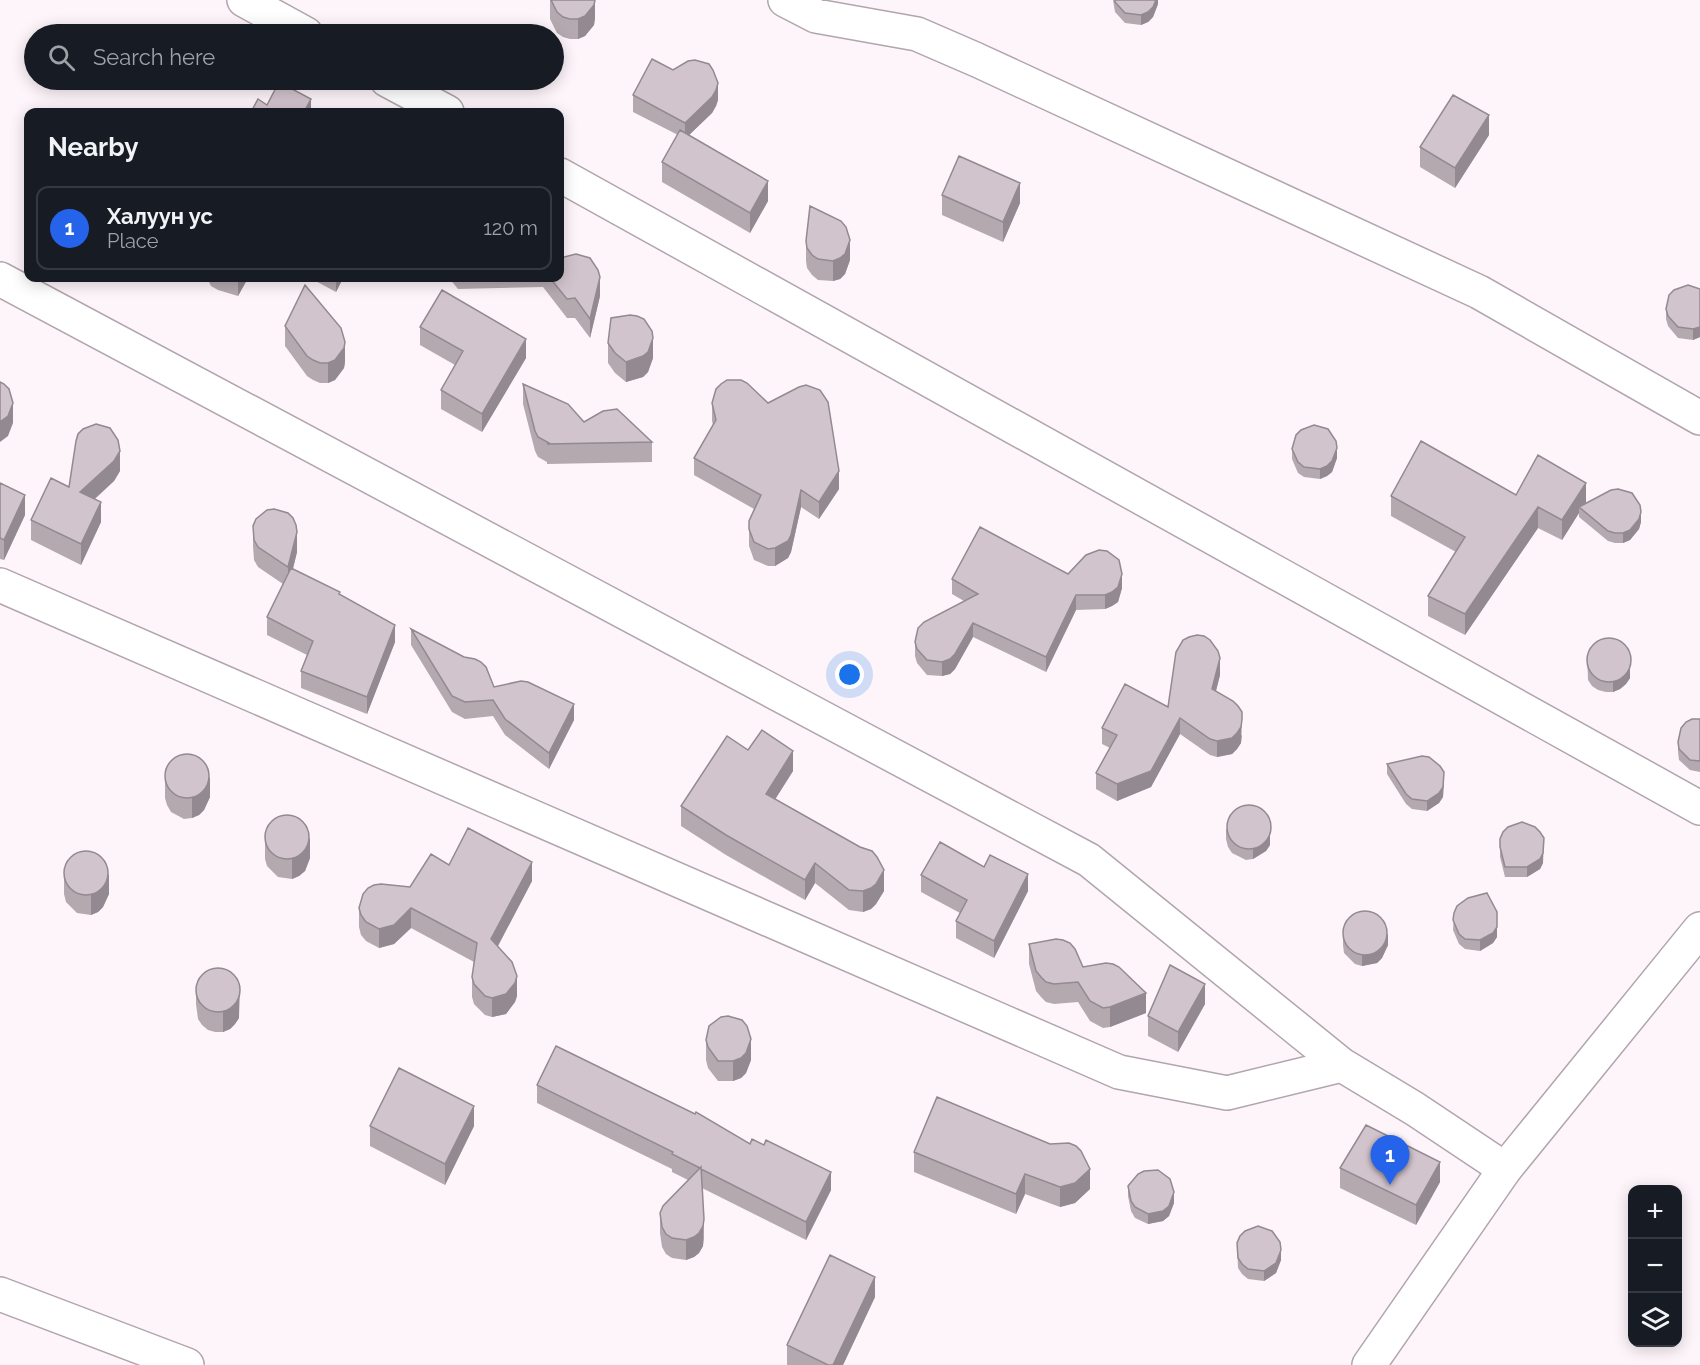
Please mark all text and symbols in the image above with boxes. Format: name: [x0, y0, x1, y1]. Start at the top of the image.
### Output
search box: [24, 24, 564, 90]
icon: search: [45, 41, 78, 74]
text: Search here: [93, 44, 215, 70]
text: Nearby: [48, 132, 138, 162]
text: Халуун ус: [107, 203, 213, 229]
text: 1: [65, 216, 74, 240]
text: 120 m: [483, 216, 538, 240]
text: Place: [107, 229, 158, 253]
your location: [835, 660, 864, 689]
pin: 1: [1370, 1136, 1410, 1185]
map controls: [1628, 1185, 1682, 1347]
button: +: [1628, 1185, 1682, 1239]
button: −: [1628, 1239, 1682, 1293]
button: layers: [1628, 1293, 1682, 1347]

